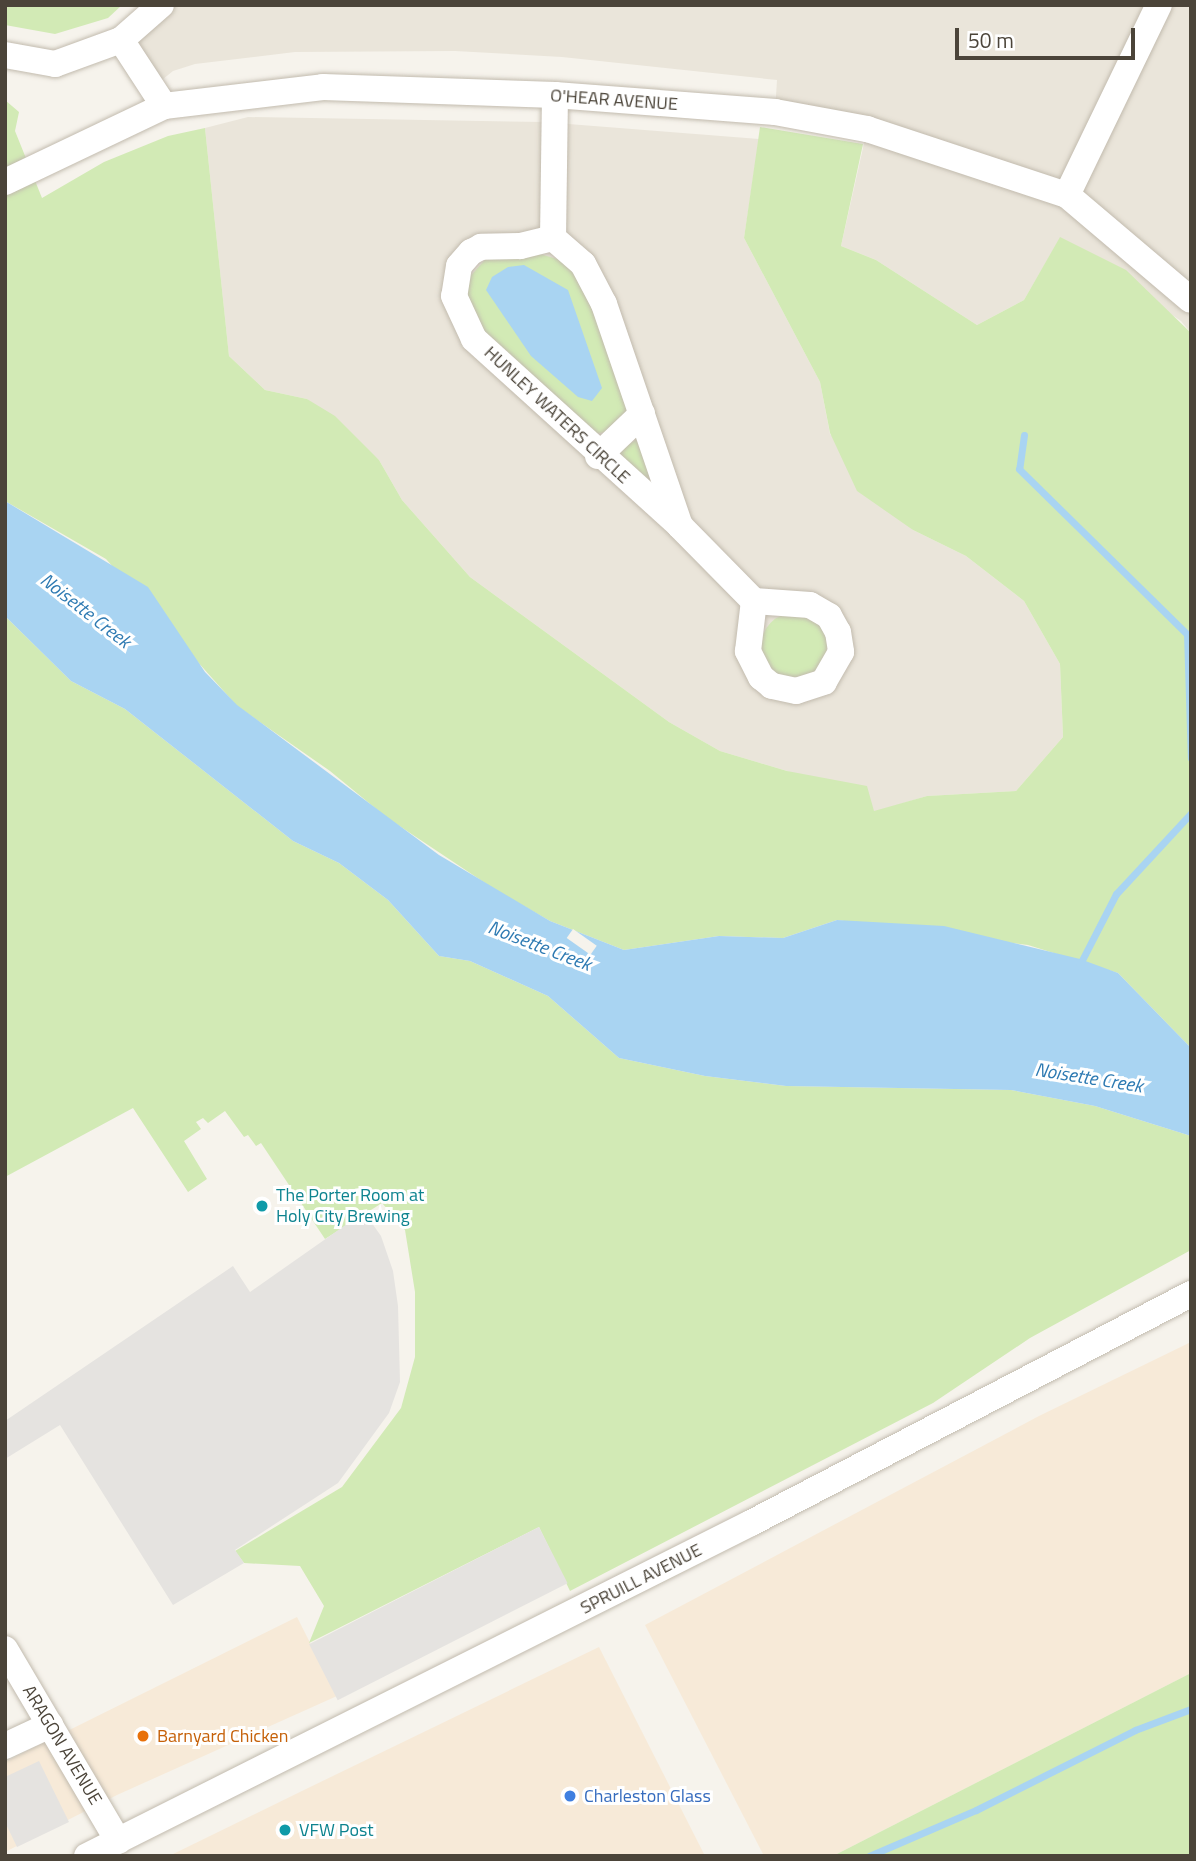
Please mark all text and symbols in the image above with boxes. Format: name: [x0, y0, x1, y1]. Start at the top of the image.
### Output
scale bar: [958, 14, 1138, 58]
text: 50 m: [968, 24, 1014, 56]
street label: O'HEAR AVENUE: [549, 85, 679, 115]
street label: HUNLEY WATERS CIRCLE: [480, 342, 634, 488]
water label: Noisette Creek: [36, 568, 136, 652]
water label: Noisette Creek: [485, 915, 595, 975]
water label: Noisette Creek: [1034, 1057, 1144, 1097]
place label: The Porter Room at Holy City Brewing: [276, 1185, 424, 1228]
marker: The Porter Room at Holy City Brewing: [254, 1198, 270, 1214]
street label: SPRUILL AVENUE: [577, 1539, 705, 1619]
street label: ARAGON AVENUE: [18, 1681, 106, 1809]
place label: Barnyard Chicken: [157, 1725, 288, 1747]
marker: Barnyard Chicken: [135, 1728, 151, 1744]
place label: Charleston Glass: [584, 1785, 711, 1807]
marker: Charleston Glass: [562, 1788, 578, 1804]
place label: VFW Post: [299, 1819, 374, 1841]
marker: VFW Post: [277, 1822, 293, 1838]

